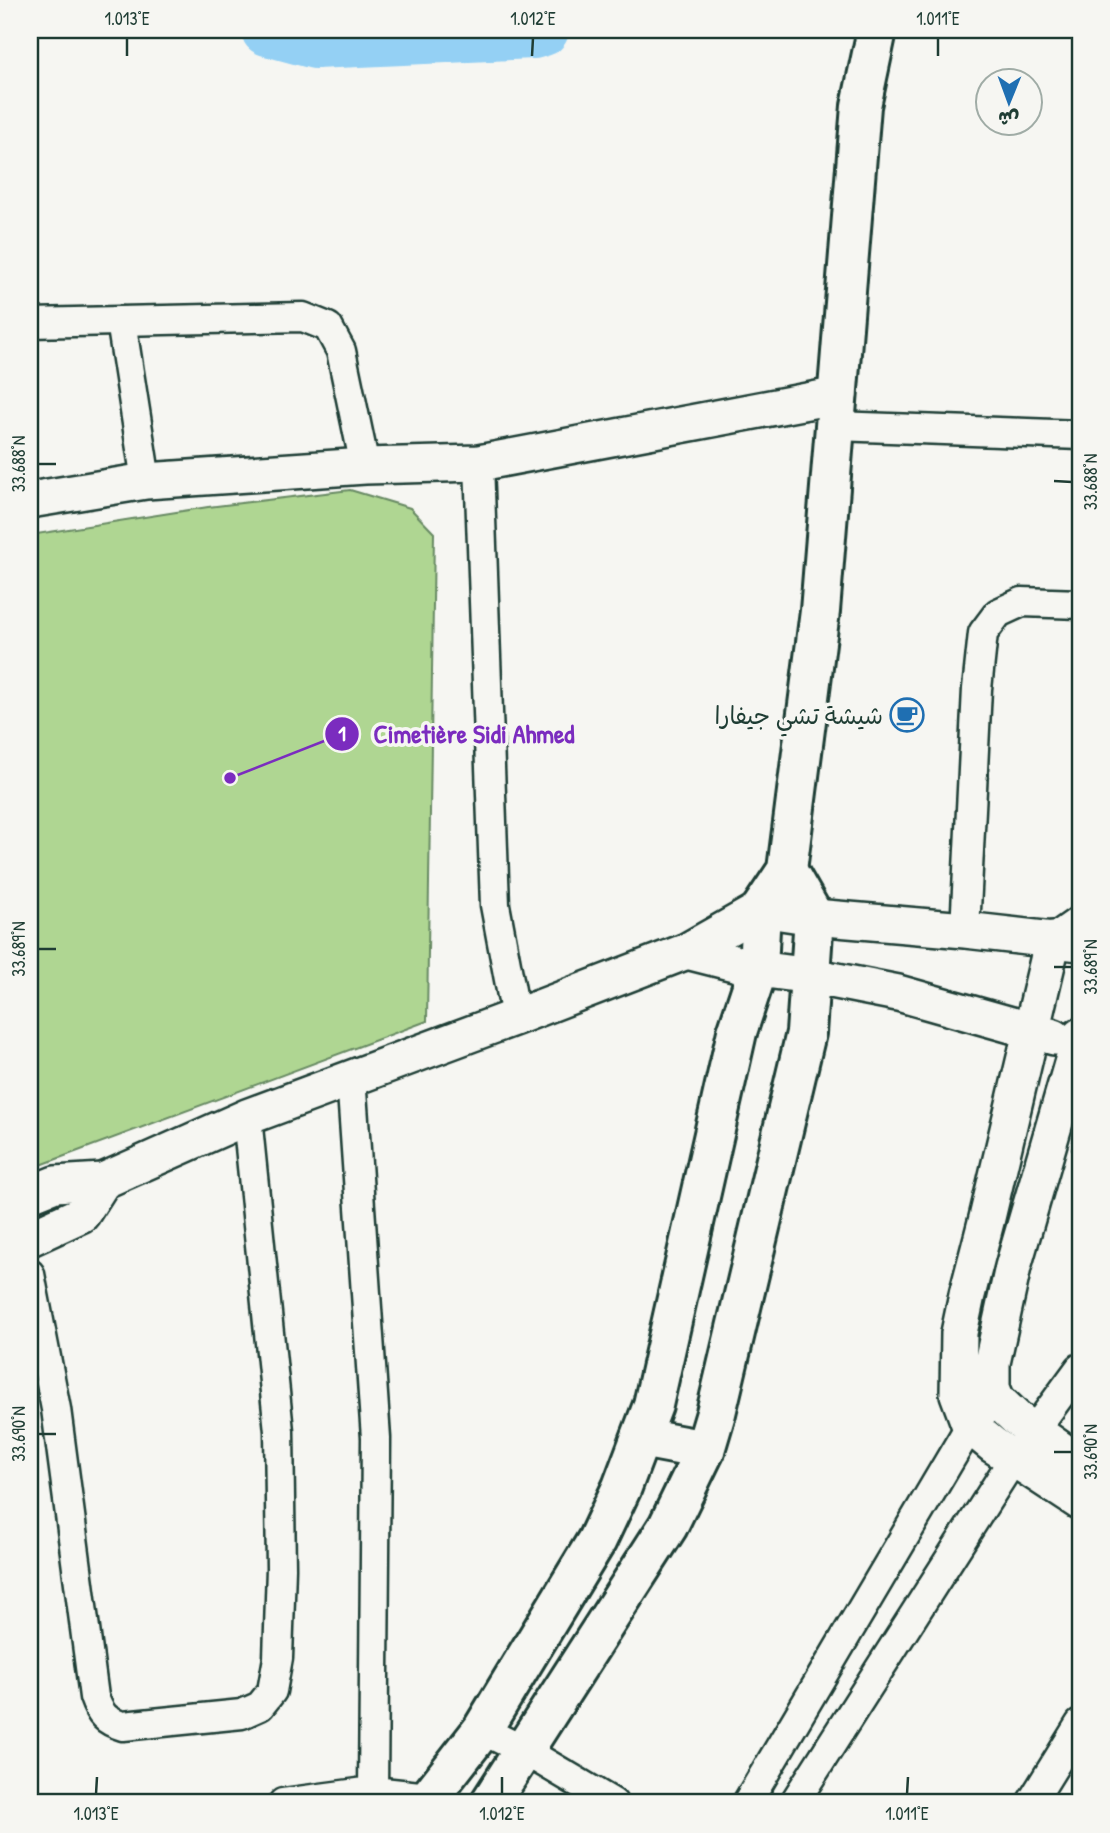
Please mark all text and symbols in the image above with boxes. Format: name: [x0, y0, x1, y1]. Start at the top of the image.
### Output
text: 1.013°E: [104, 6, 150, 31]
text: 1.012°E: [510, 6, 556, 31]
text: 1.011°E: [916, 6, 960, 31]
north arrow: [974, 66, 1044, 136]
text: ش: [998, 106, 1019, 132]
text: 33.688°N: [6, 436, 31, 492]
text: 33.688°N: [1078, 454, 1103, 510]
cafe icon: شيشة تشي جيفارا: [888, 696, 926, 734]
place label: شيشة تشي جيفارا: [715, 699, 883, 737]
callout: Cimetière Sidi Ahmed: [324, 711, 588, 758]
text: Cimetière Sidi Ahmed: [373, 716, 575, 751]
text: 1: [338, 719, 346, 748]
text: 33.689°N: [6, 921, 31, 977]
text: 33.689°N: [1078, 939, 1103, 995]
text: 33.690°N: [6, 1406, 31, 1462]
text: 33.690°N: [1078, 1424, 1103, 1480]
text: 1.013°E: [73, 1801, 119, 1826]
text: 1.012°E: [479, 1801, 525, 1826]
text: 1.011°E: [885, 1801, 929, 1826]

